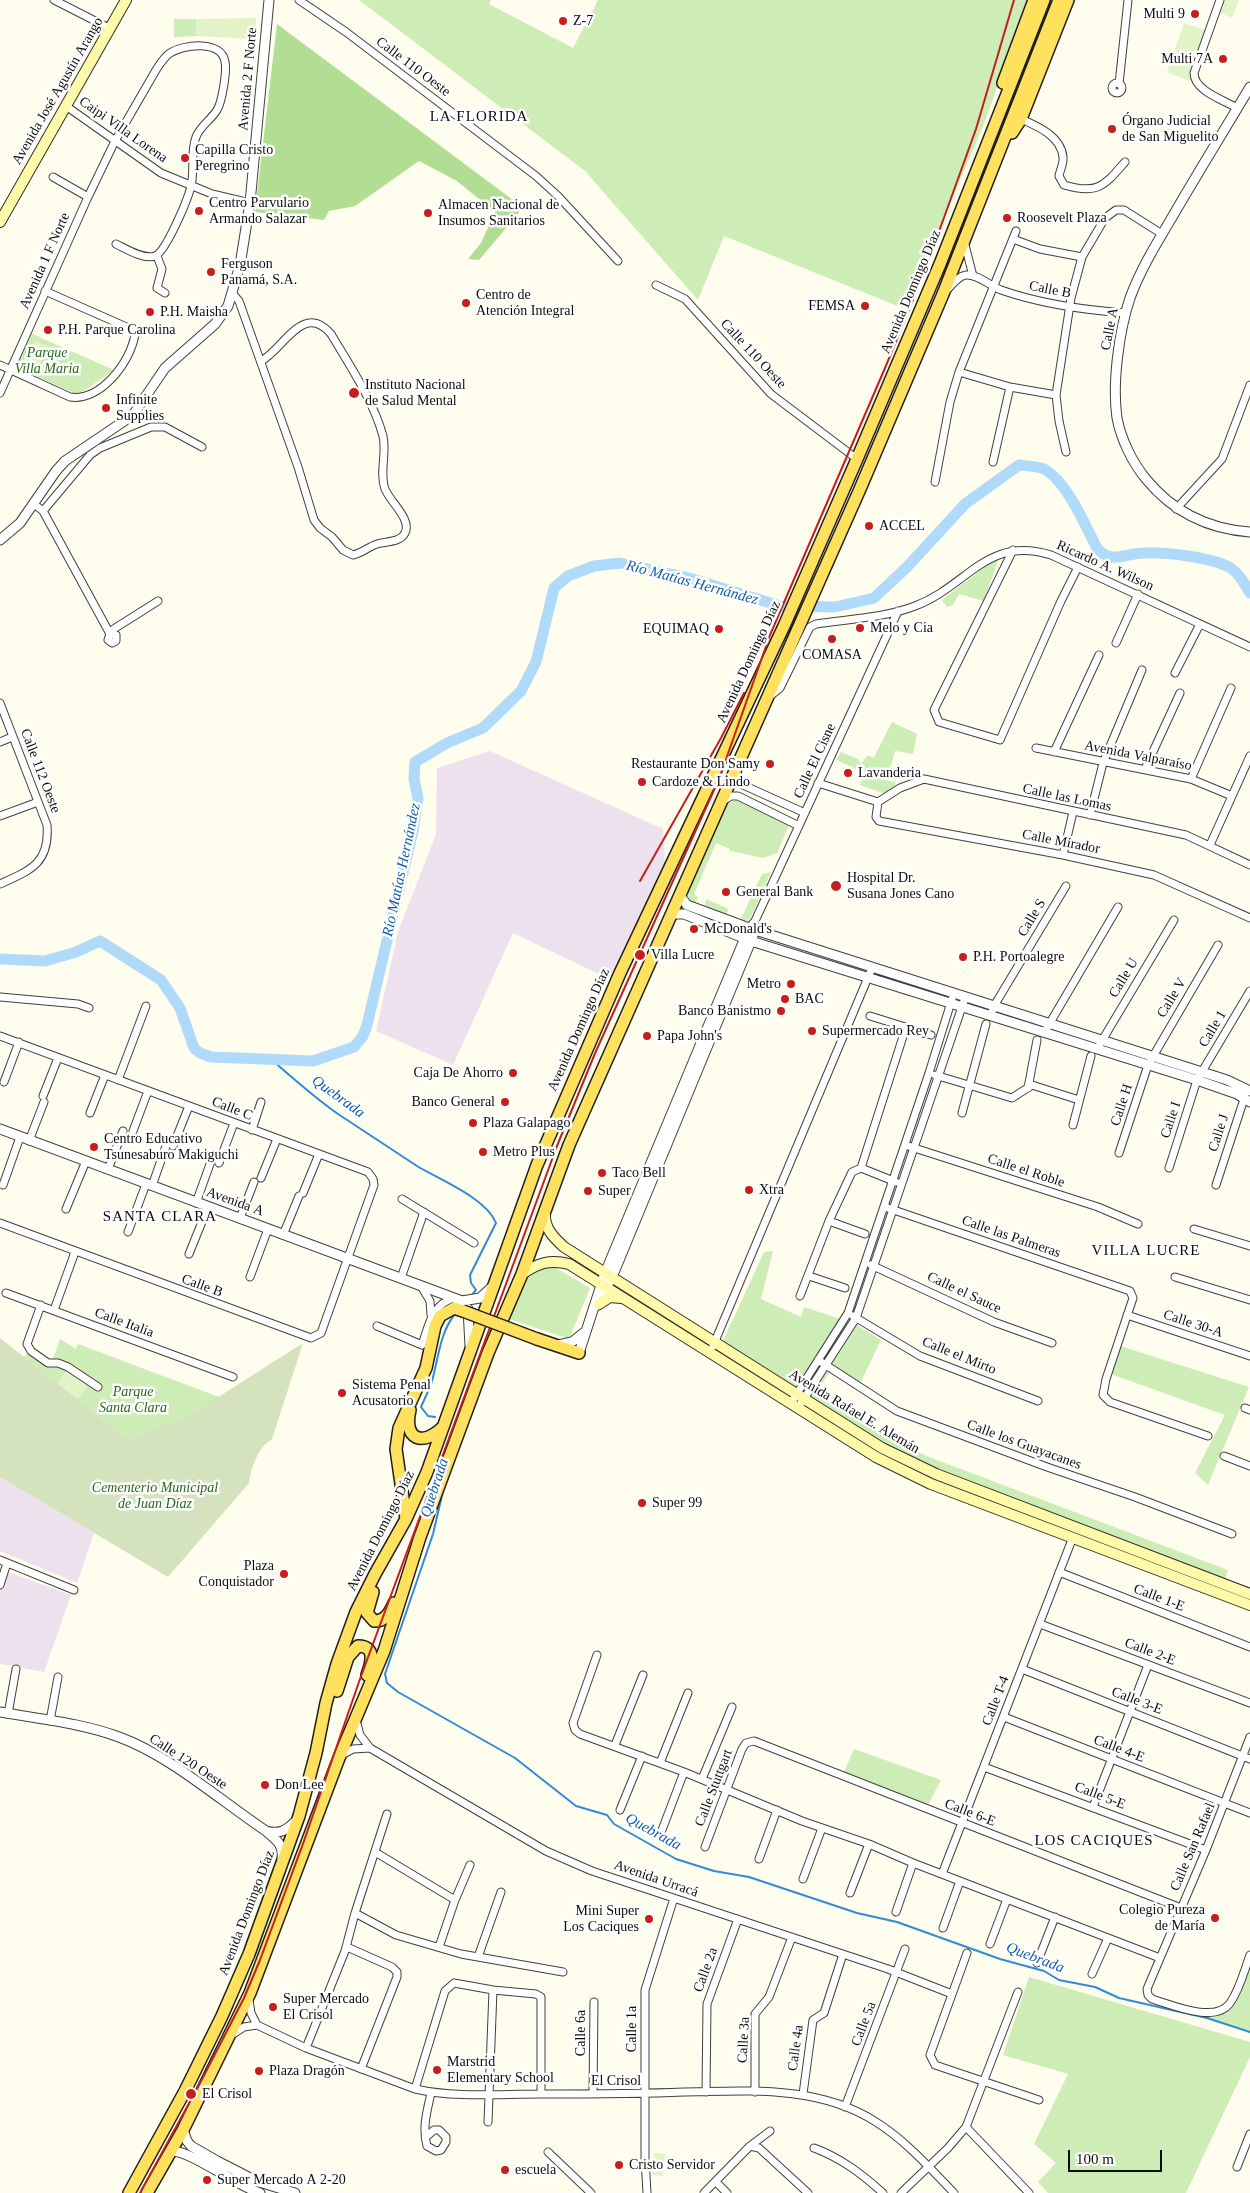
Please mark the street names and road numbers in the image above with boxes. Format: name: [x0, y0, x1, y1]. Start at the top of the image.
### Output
street label: Avenida José Agustín Arango: [9, 14, 107, 168]
street label: Avenida 2 F Norte: [235, 27, 261, 131]
street label: Calle 110 Oeste: [372, 34, 454, 100]
street label: Caipi Villa Lorena: [76, 93, 170, 167]
street label: Avenida 1 F Norte: [16, 210, 74, 312]
street label: Avenida Domingo Díaz: [877, 228, 945, 356]
street label: Calle B: [1028, 278, 1072, 302]
street label: Calle A: [1098, 306, 1122, 352]
street label: Calle 110 Oeste: [717, 316, 789, 392]
street label: Ricardo A. Wilson: [1054, 537, 1156, 595]
street label: Avenida Domingo Díaz: [713, 598, 785, 726]
street label: Calle El Cisne: [790, 721, 840, 801]
street label: Calle 112 Oeste: [16, 726, 64, 816]
street label: Avenida Valparaíso: [1083, 737, 1193, 775]
street label: Calle las Lomas: [1021, 780, 1113, 816]
street label: Calle Mirador: [1021, 826, 1101, 858]
street label: Calle S: [1014, 896, 1050, 940]
street label: Calle U: [1106, 955, 1142, 1001]
street label: Avenida Domingo Díaz: [544, 966, 614, 1094]
street label: Calle V: [1154, 975, 1190, 1021]
street label: Calle 1: [1195, 1008, 1231, 1050]
street label: Calle H: [1107, 1082, 1137, 1128]
street label: Calle C: [209, 1094, 255, 1124]
street label: Calle I: [1157, 1099, 1185, 1141]
street label: Calle J: [1205, 1112, 1233, 1154]
street label: Calle el Roble: [985, 1151, 1067, 1191]
street label: Avenida A: [204, 1184, 266, 1220]
street label: Calle las Palmeras: [959, 1212, 1063, 1262]
street label: Calle el Sauce: [924, 1268, 1004, 1318]
street label: Calle B: [179, 1271, 225, 1301]
street label: Calle Italia: [92, 1305, 156, 1341]
street label: Calle 30-A: [1161, 1306, 1225, 1342]
street label: Calle el Mirto: [919, 1334, 999, 1378]
street label: Avenida Rafael E. Alemán: [785, 1366, 923, 1458]
street label: Calle los Guayacanes: [965, 1416, 1083, 1474]
street label: Avenida Domingo Díaz: [343, 1468, 419, 1594]
street label: Calle 1-E: [1131, 1581, 1187, 1615]
street label: Calle 2-E: [1122, 1635, 1178, 1669]
street label: Calle T-4: [979, 1674, 1013, 1728]
street label: Calle 3-E: [1109, 1684, 1165, 1718]
street label: Calle 120 Oeste: [146, 1731, 230, 1793]
street label: Calle 4-E: [1091, 1732, 1147, 1766]
street label: Calle Stuttgart: [692, 1747, 736, 1829]
street label: Calle 5-E: [1072, 1779, 1128, 1813]
street label: Calle 6-E: [942, 1796, 998, 1830]
street label: Calle San Rafael: [1167, 1800, 1219, 1894]
street label: Avenida Domingo Díaz: [215, 1848, 279, 1978]
street label: Avenida Urracá: [612, 1857, 700, 1901]
street label: Calle 2a: [690, 1945, 722, 1995]
street label: Calle 5a: [848, 1999, 880, 2049]
street label: Calle 1a: [624, 2006, 640, 2052]
street label: Calle 6a: [573, 2010, 589, 2056]
street label: Calle 3a: [734, 2016, 754, 2064]
street label: Calle 4a: [784, 2024, 808, 2072]
street label: El Crisol: [591, 2073, 641, 2089]

